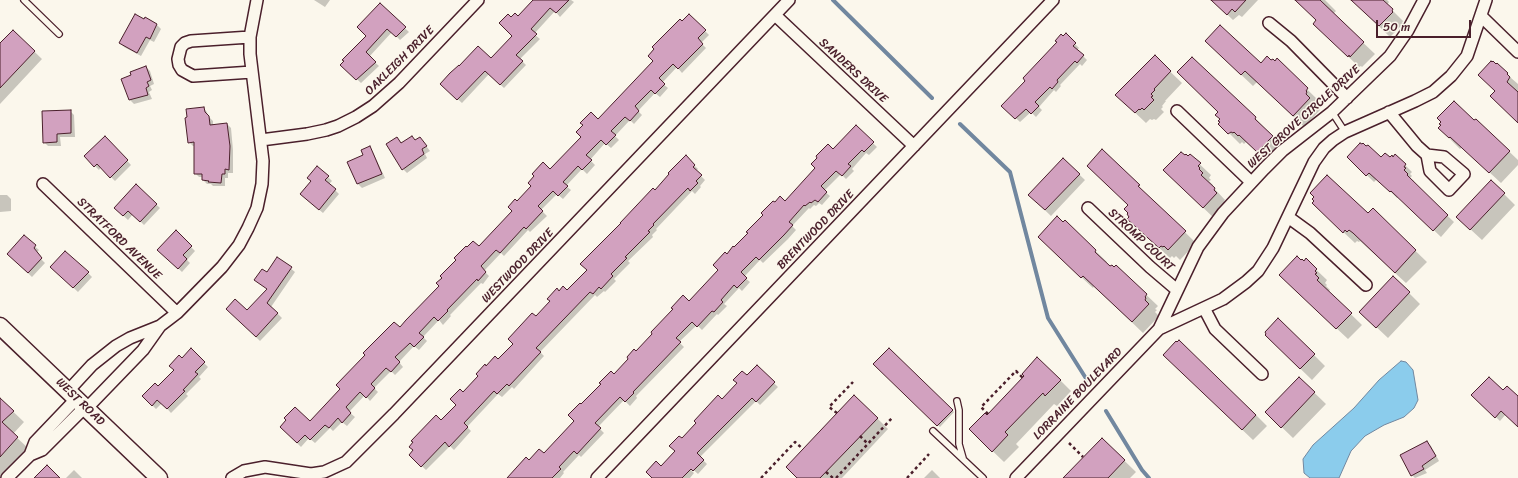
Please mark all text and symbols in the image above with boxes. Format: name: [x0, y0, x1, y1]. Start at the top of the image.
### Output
scale bar: [1378, 12, 1473, 38]
text: 50 m: [1383, 16, 1410, 38]
street label: OAKLEIGH DRIVE: [362, 23, 438, 99]
street label: SANDERS DRIVE: [816, 36, 890, 106]
street label: WEST GROVE CIRCLE DRIVE: [1245, 62, 1363, 172]
street label: BRENTWOOD DRIVE: [774, 187, 858, 273]
street label: STRATFORD AVENUE: [74, 195, 164, 283]
street label: STROMP COURT: [1105, 206, 1177, 274]
street label: WESTWOOD DRIVE: [479, 226, 557, 306]
street label: LORRAINE BOULEVARD: [1030, 345, 1126, 443]
street label: WEST ROAD: [52, 375, 108, 429]

